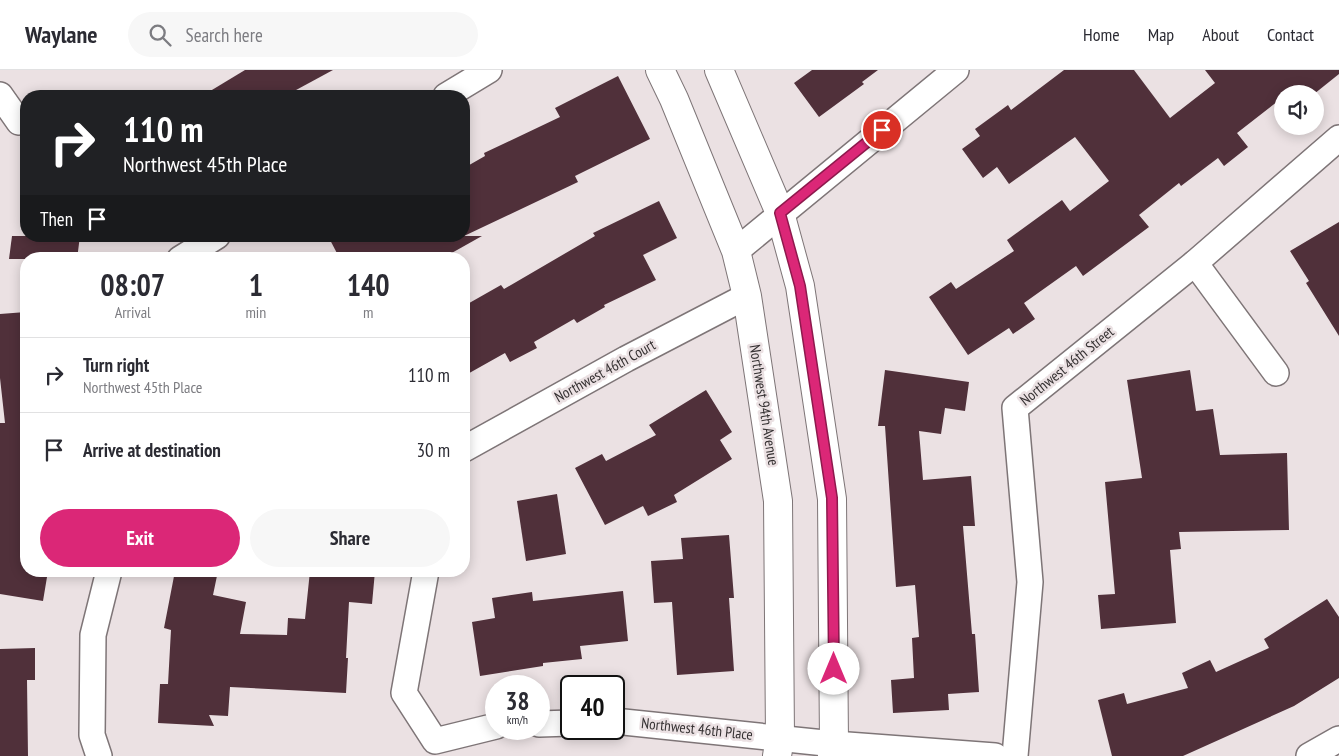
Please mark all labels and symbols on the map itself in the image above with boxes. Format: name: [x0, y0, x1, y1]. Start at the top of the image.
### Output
pin: [861, 109, 903, 151]
street label: Northwest 46th Street: [1016, 322, 1118, 409]
street label: Northwest 46th Court: [551, 335, 659, 406]
street label: Northwest 94th Avenue: [746, 343, 783, 467]
position arrow: [807, 642, 859, 694]
speed limit sign: 40: [560, 675, 625, 740]
street label: Northwest 46th Place: [640, 713, 754, 744]

